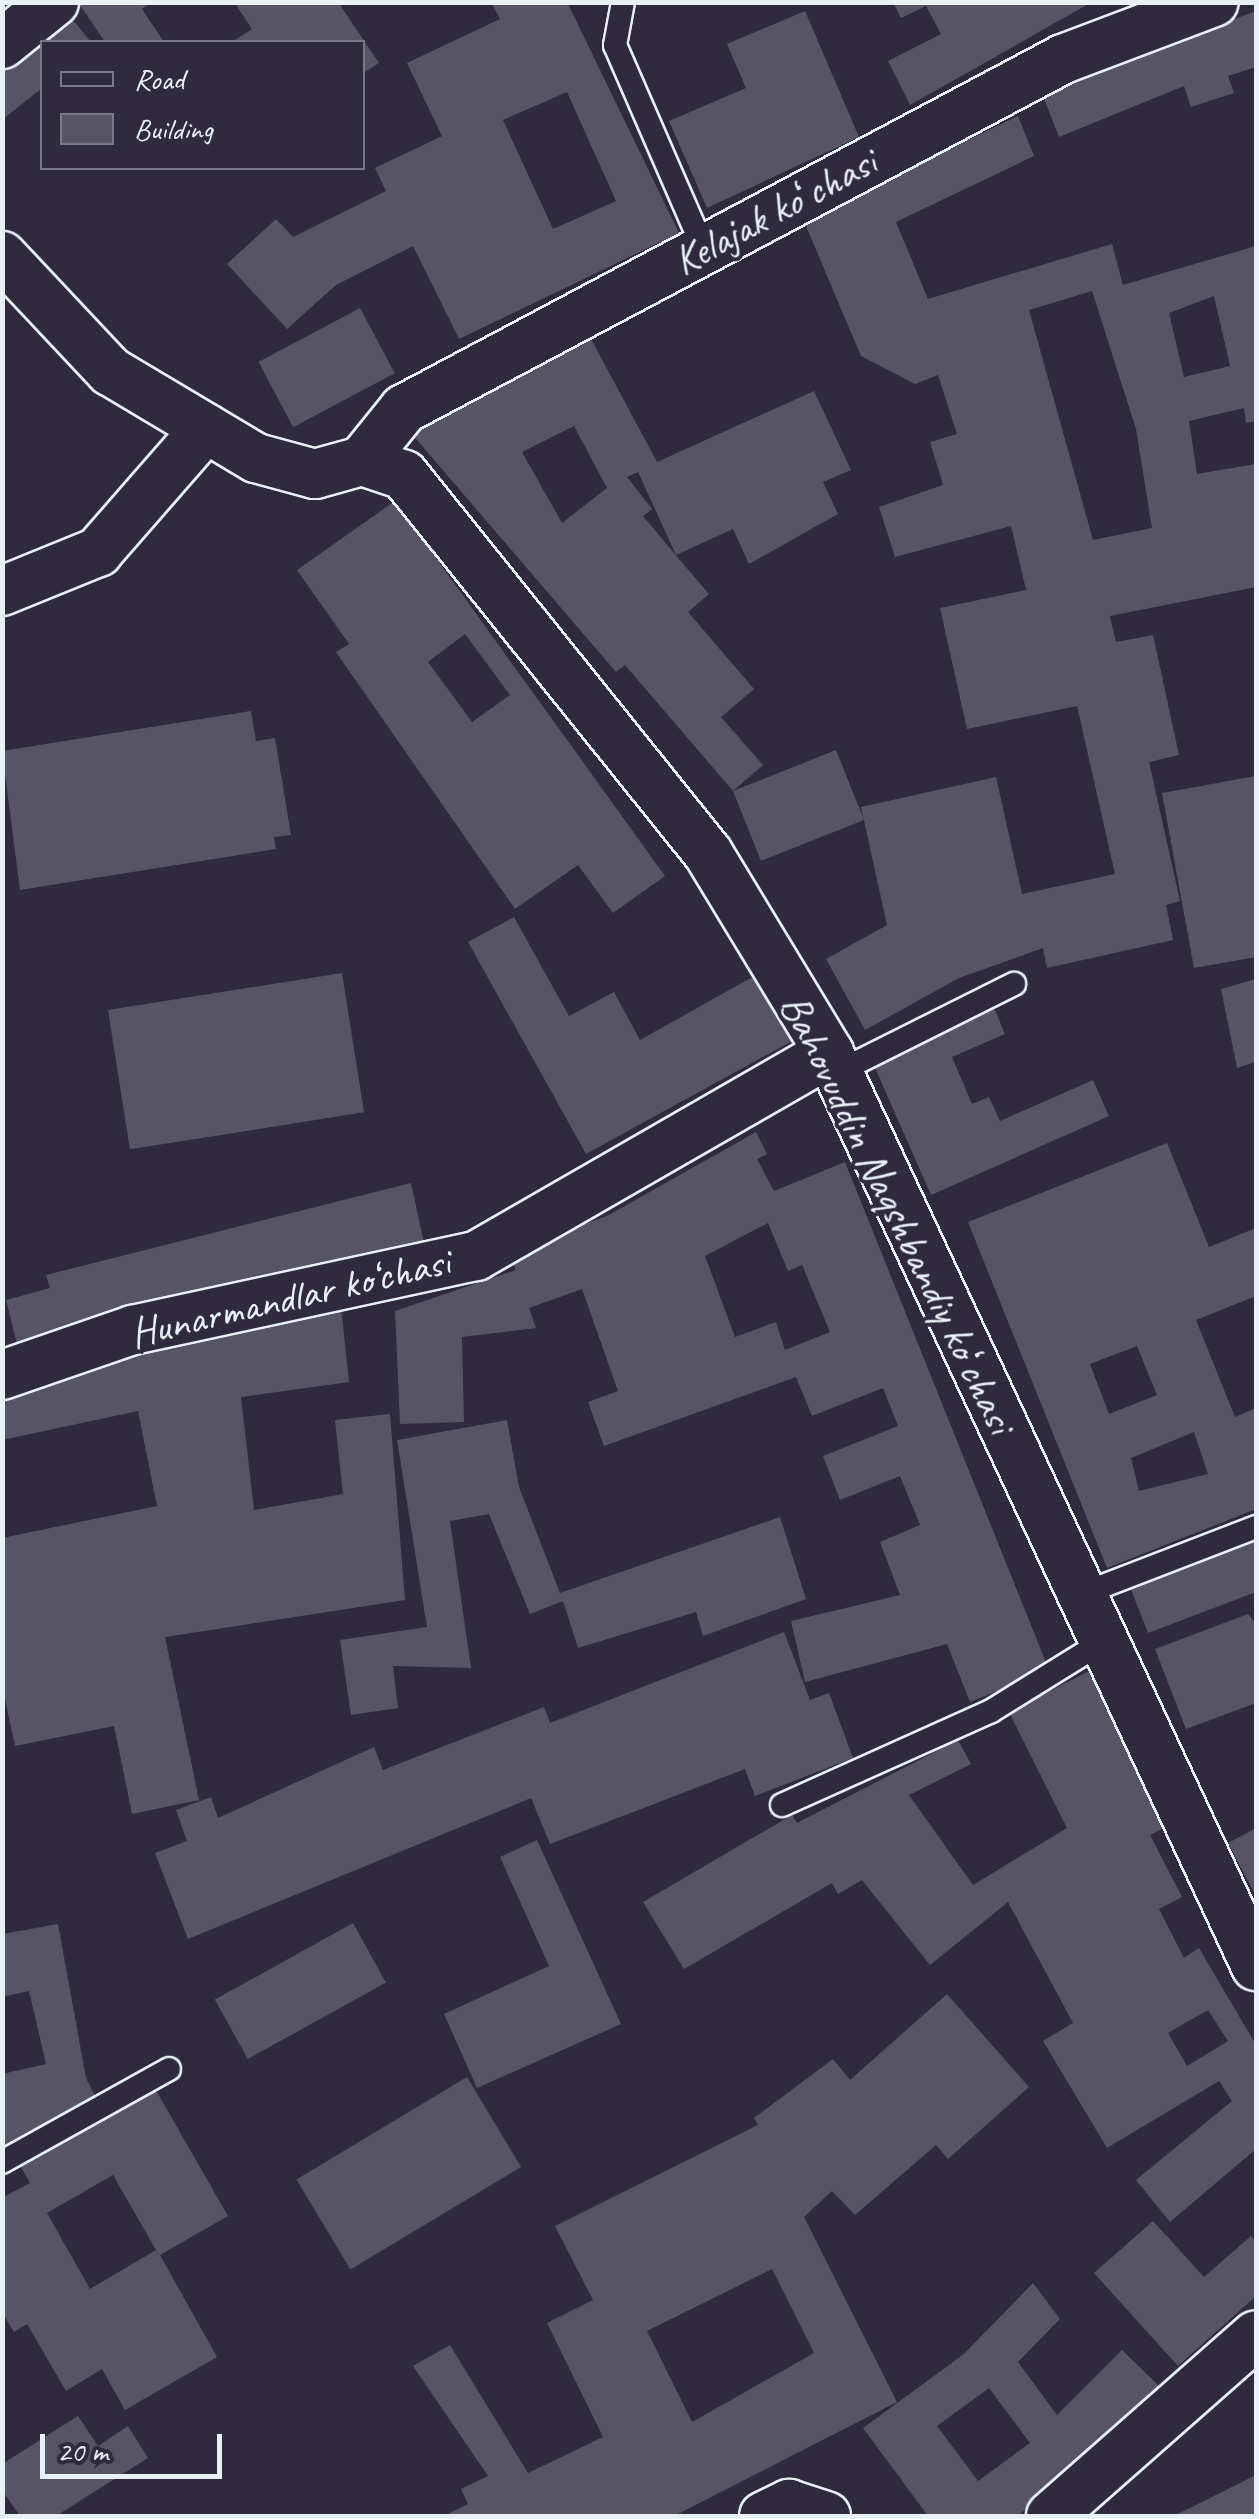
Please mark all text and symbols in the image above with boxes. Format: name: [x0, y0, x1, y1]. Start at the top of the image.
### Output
legend: [40, 40, 365, 170]
text: Road: [134, 60, 184, 98]
text: Building: [134, 110, 213, 148]
street label: Kelajak koʻchasi: [665, 137, 885, 287]
street label: Bahovuddin Naqshbandiy koʻchasi: [768, 985, 1026, 1443]
street label: Hunarmandlar ko‘chasi: [125, 1237, 455, 1359]
scale bar: [45, 2414, 228, 2476]
text: 20 m: [57, 2432, 108, 2470]

